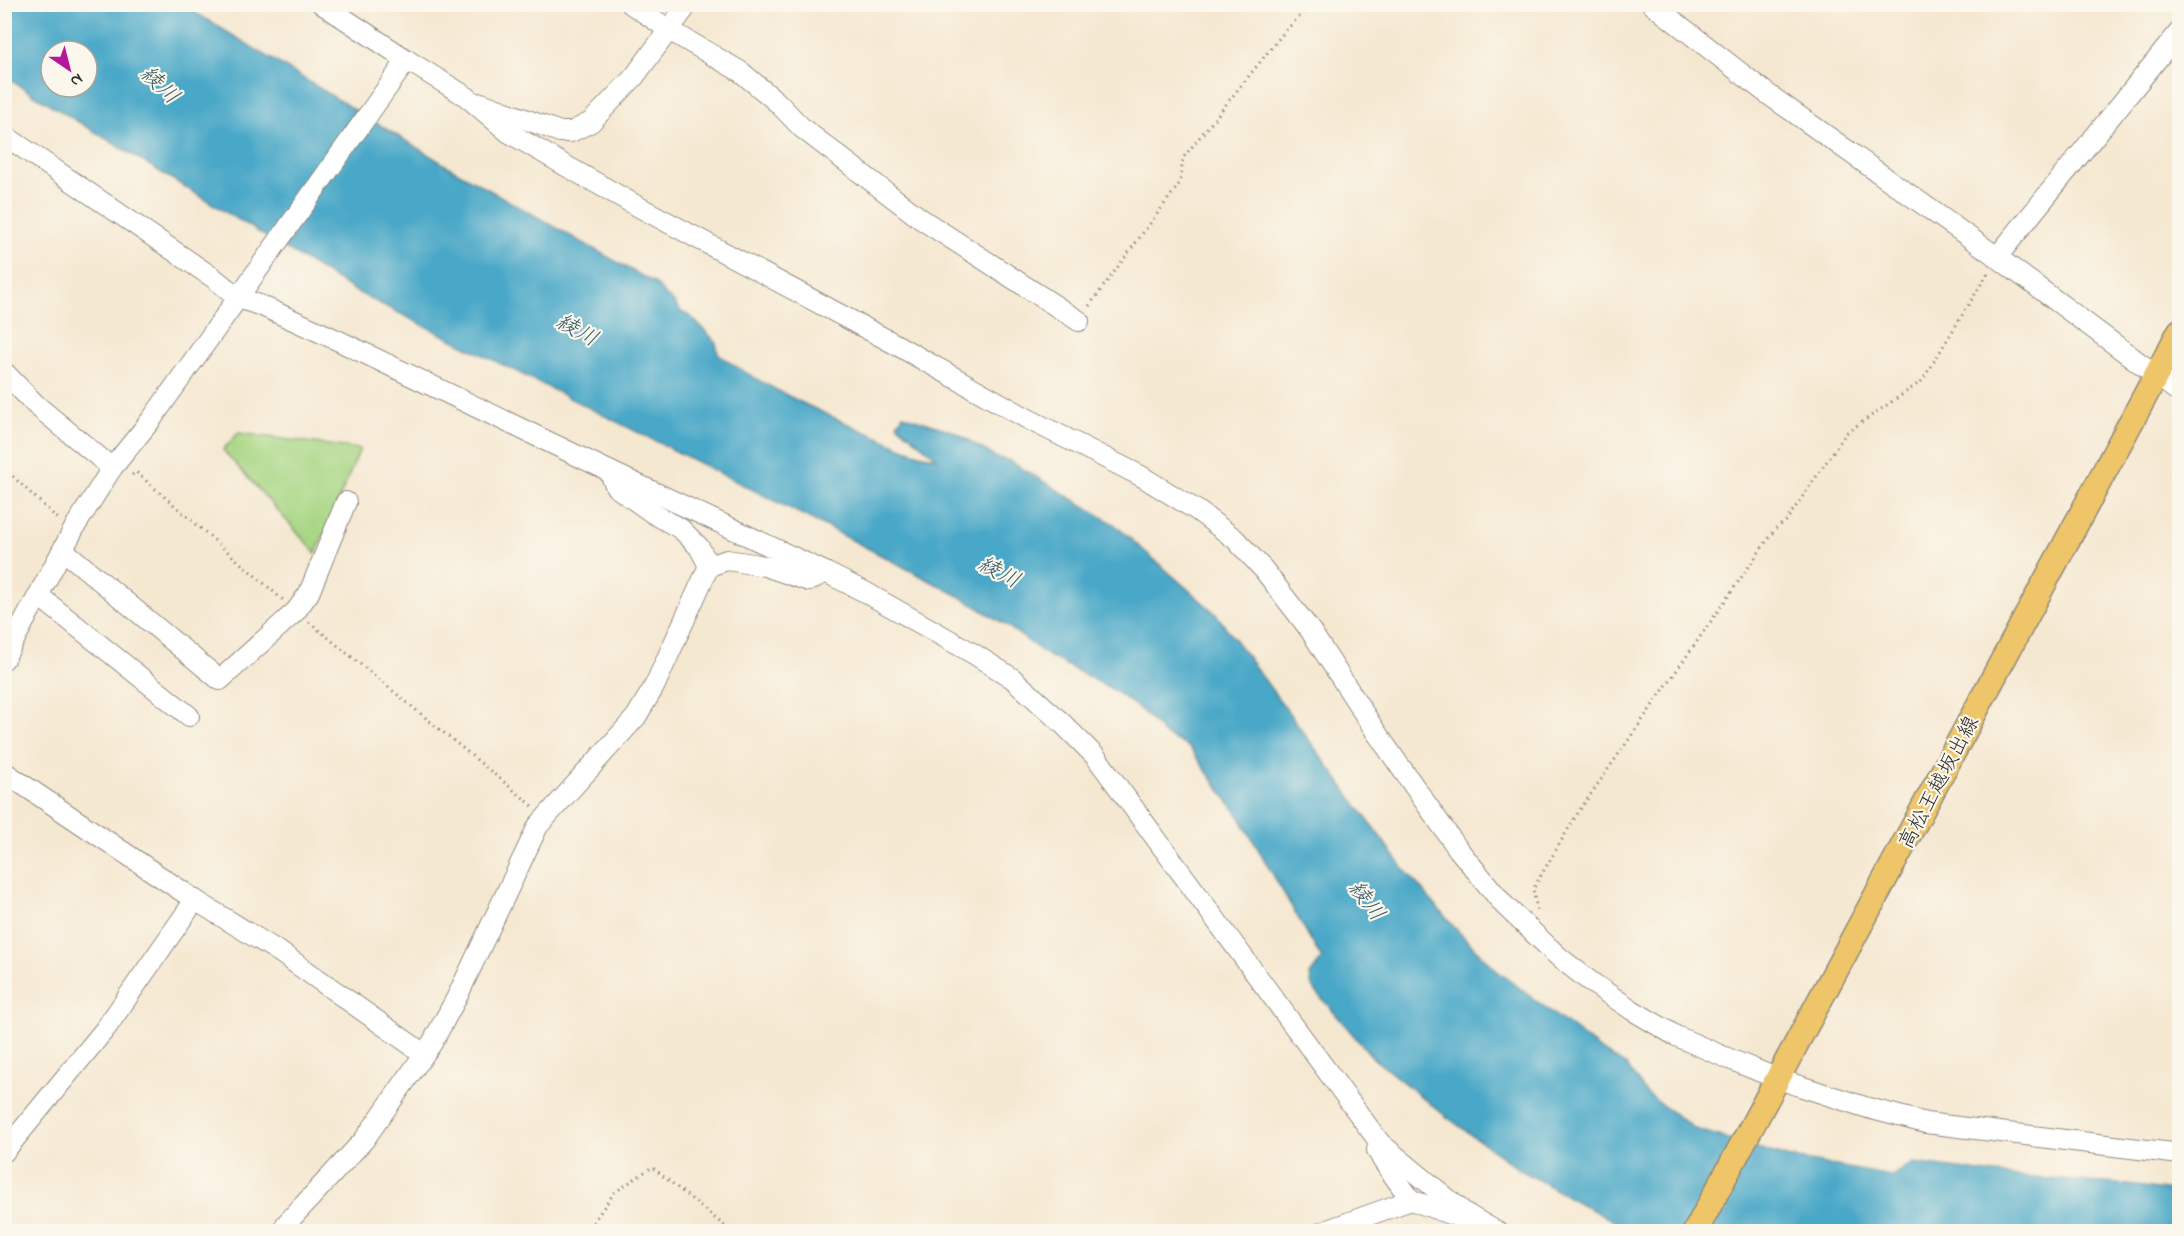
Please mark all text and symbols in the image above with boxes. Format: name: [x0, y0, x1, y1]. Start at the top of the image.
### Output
north arrow: [39, 39, 99, 99]
water label: 綾川: [132, 59, 186, 113]
text: N: [65, 67, 88, 93]
water label: 綾川: [550, 307, 604, 356]
water label: 綾川: [972, 549, 1026, 598]
street label: 高松王越坂出線: [1892, 711, 1988, 855]
water label: 綾川: [1340, 875, 1392, 929]

